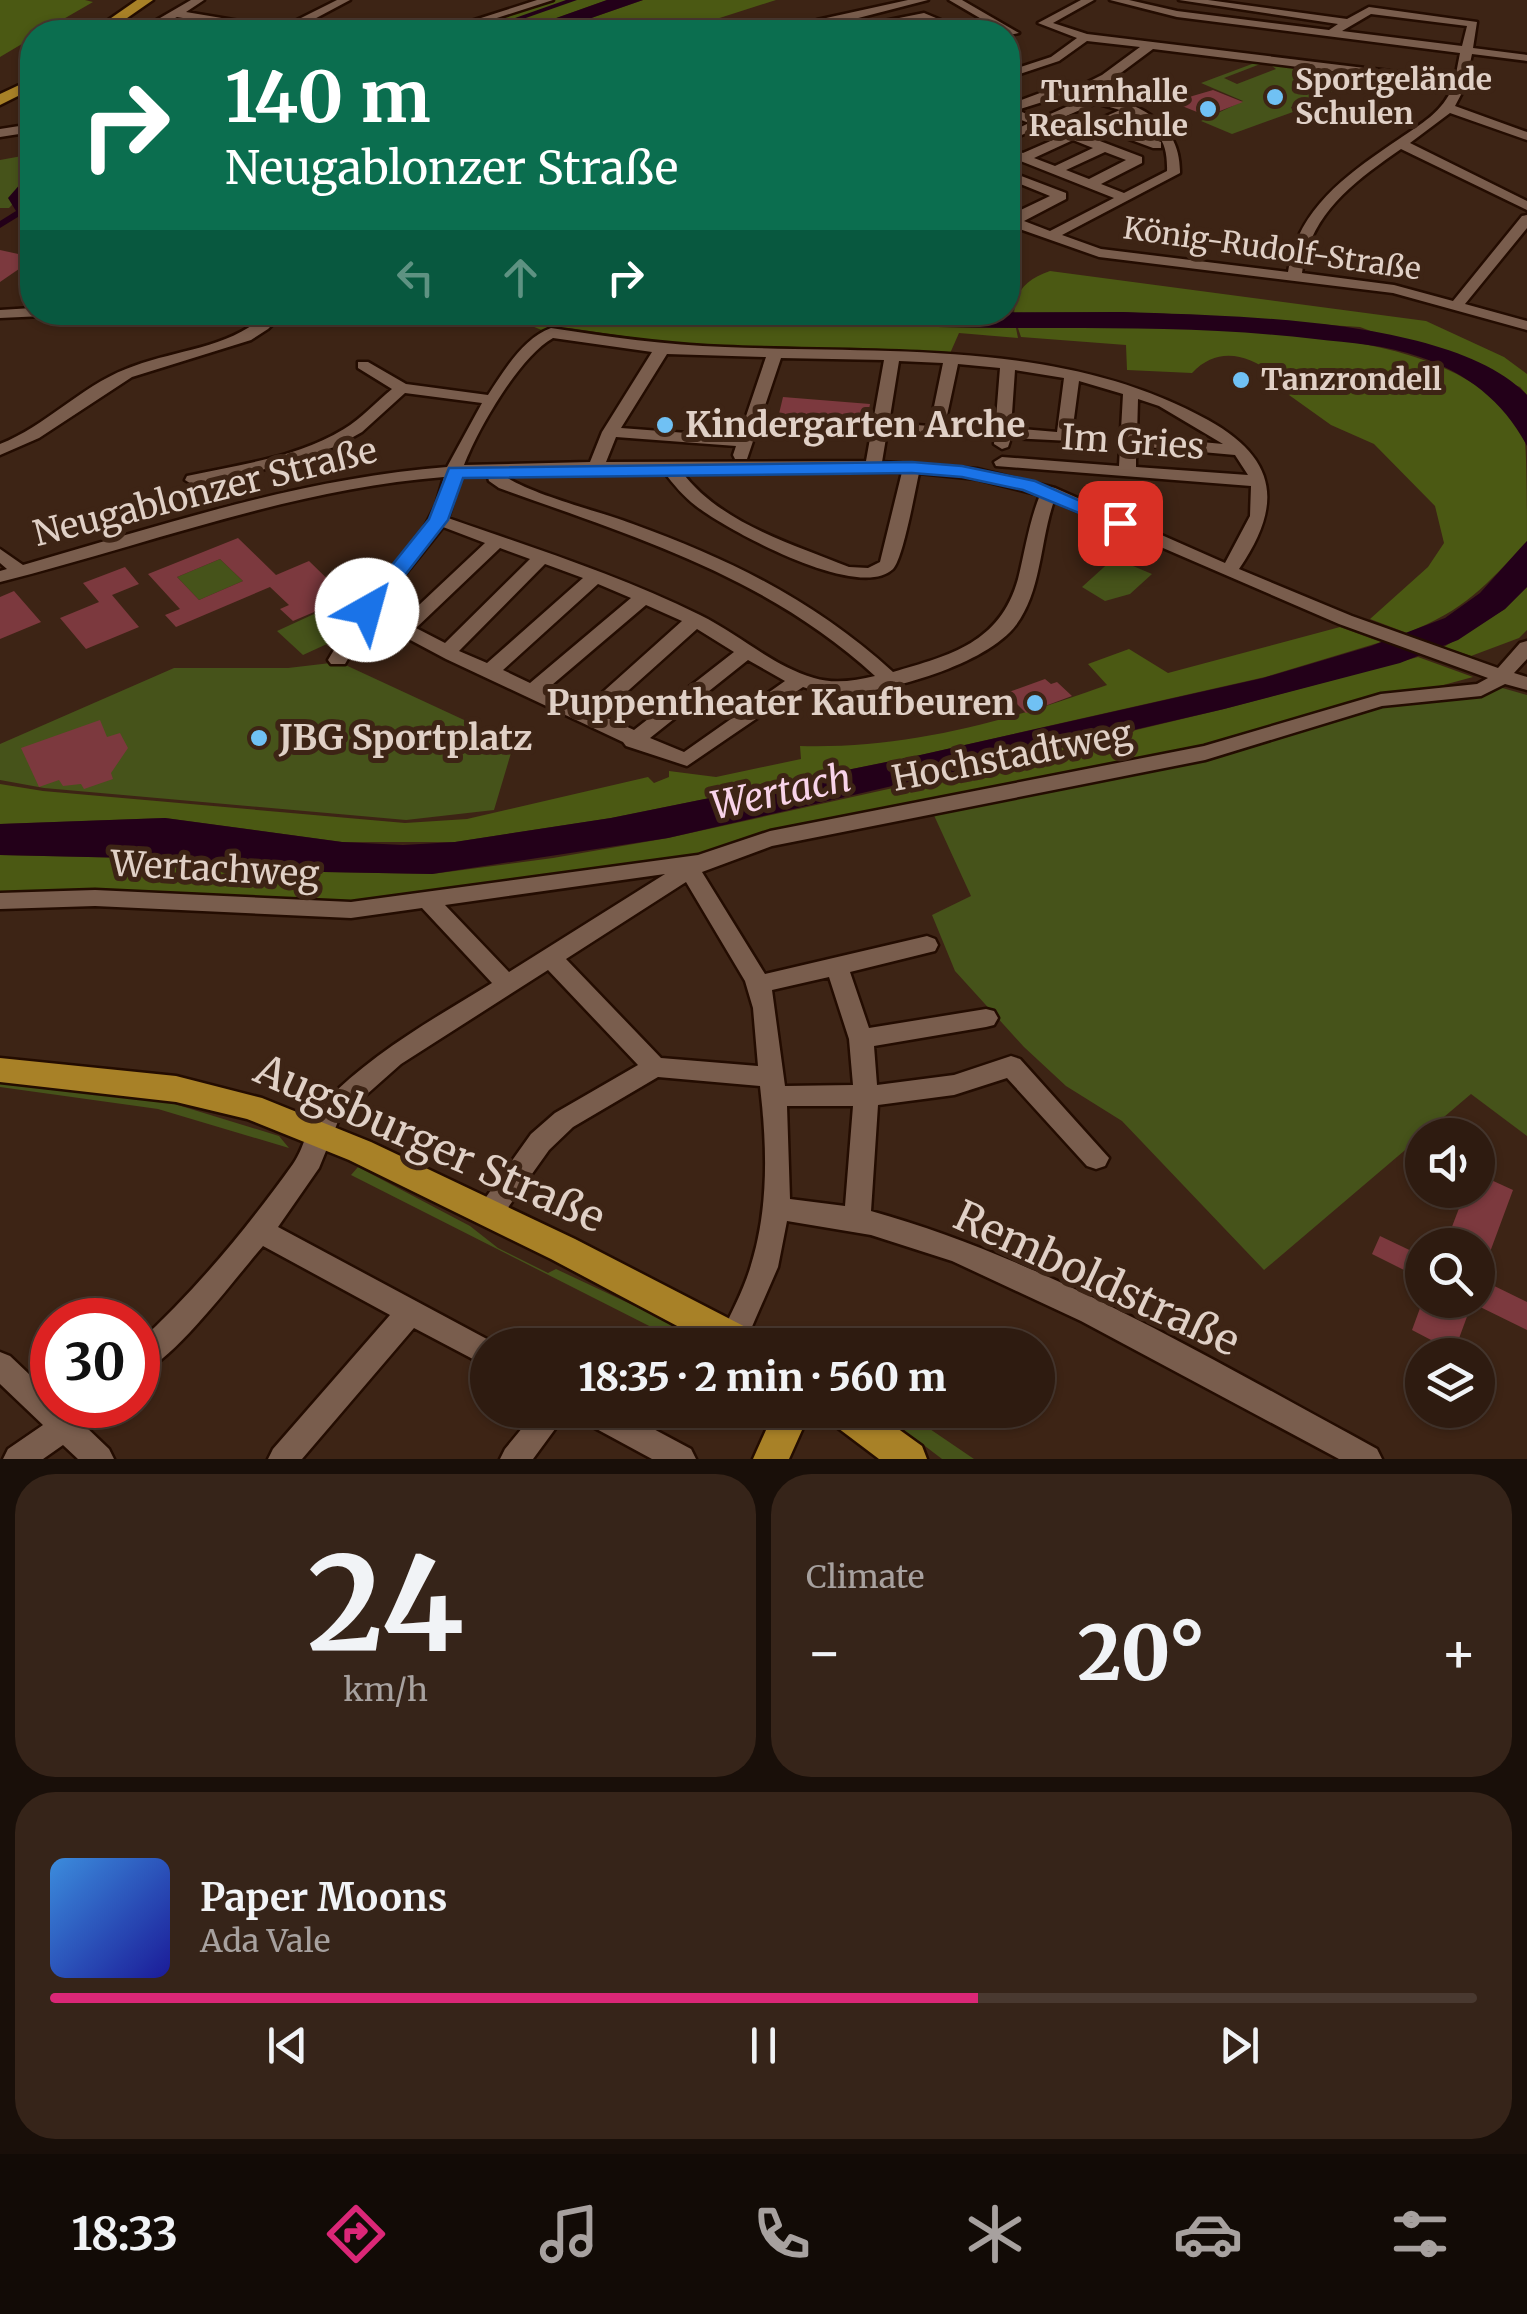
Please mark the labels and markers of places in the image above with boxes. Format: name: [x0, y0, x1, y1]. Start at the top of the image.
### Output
place label: Sportgelände Schulen: [1295, 60, 1492, 132]
place label: Turnhalle Realschule: [1029, 72, 1188, 144]
marker: Sportgelände Schulen: [1264, 86, 1286, 108]
marker: Turnhalle Realschule: [1197, 98, 1219, 120]
place label: Tanzrondell: [1261, 360, 1442, 398]
marker: Tanzrondell: [1230, 369, 1252, 391]
place label: Kindergarten Arche: [685, 403, 1025, 447]
marker: Kindergarten Arche: [654, 414, 676, 436]
pin: [1078, 481, 1163, 566]
place label: Puppentheater Kaufbeuren: [546, 681, 1015, 725]
marker: Puppentheater Kaufbeuren: [1024, 692, 1046, 714]
place label: JBG Sportplatz: [278, 716, 532, 760]
marker: JBG Sportplatz: [248, 727, 270, 749]

